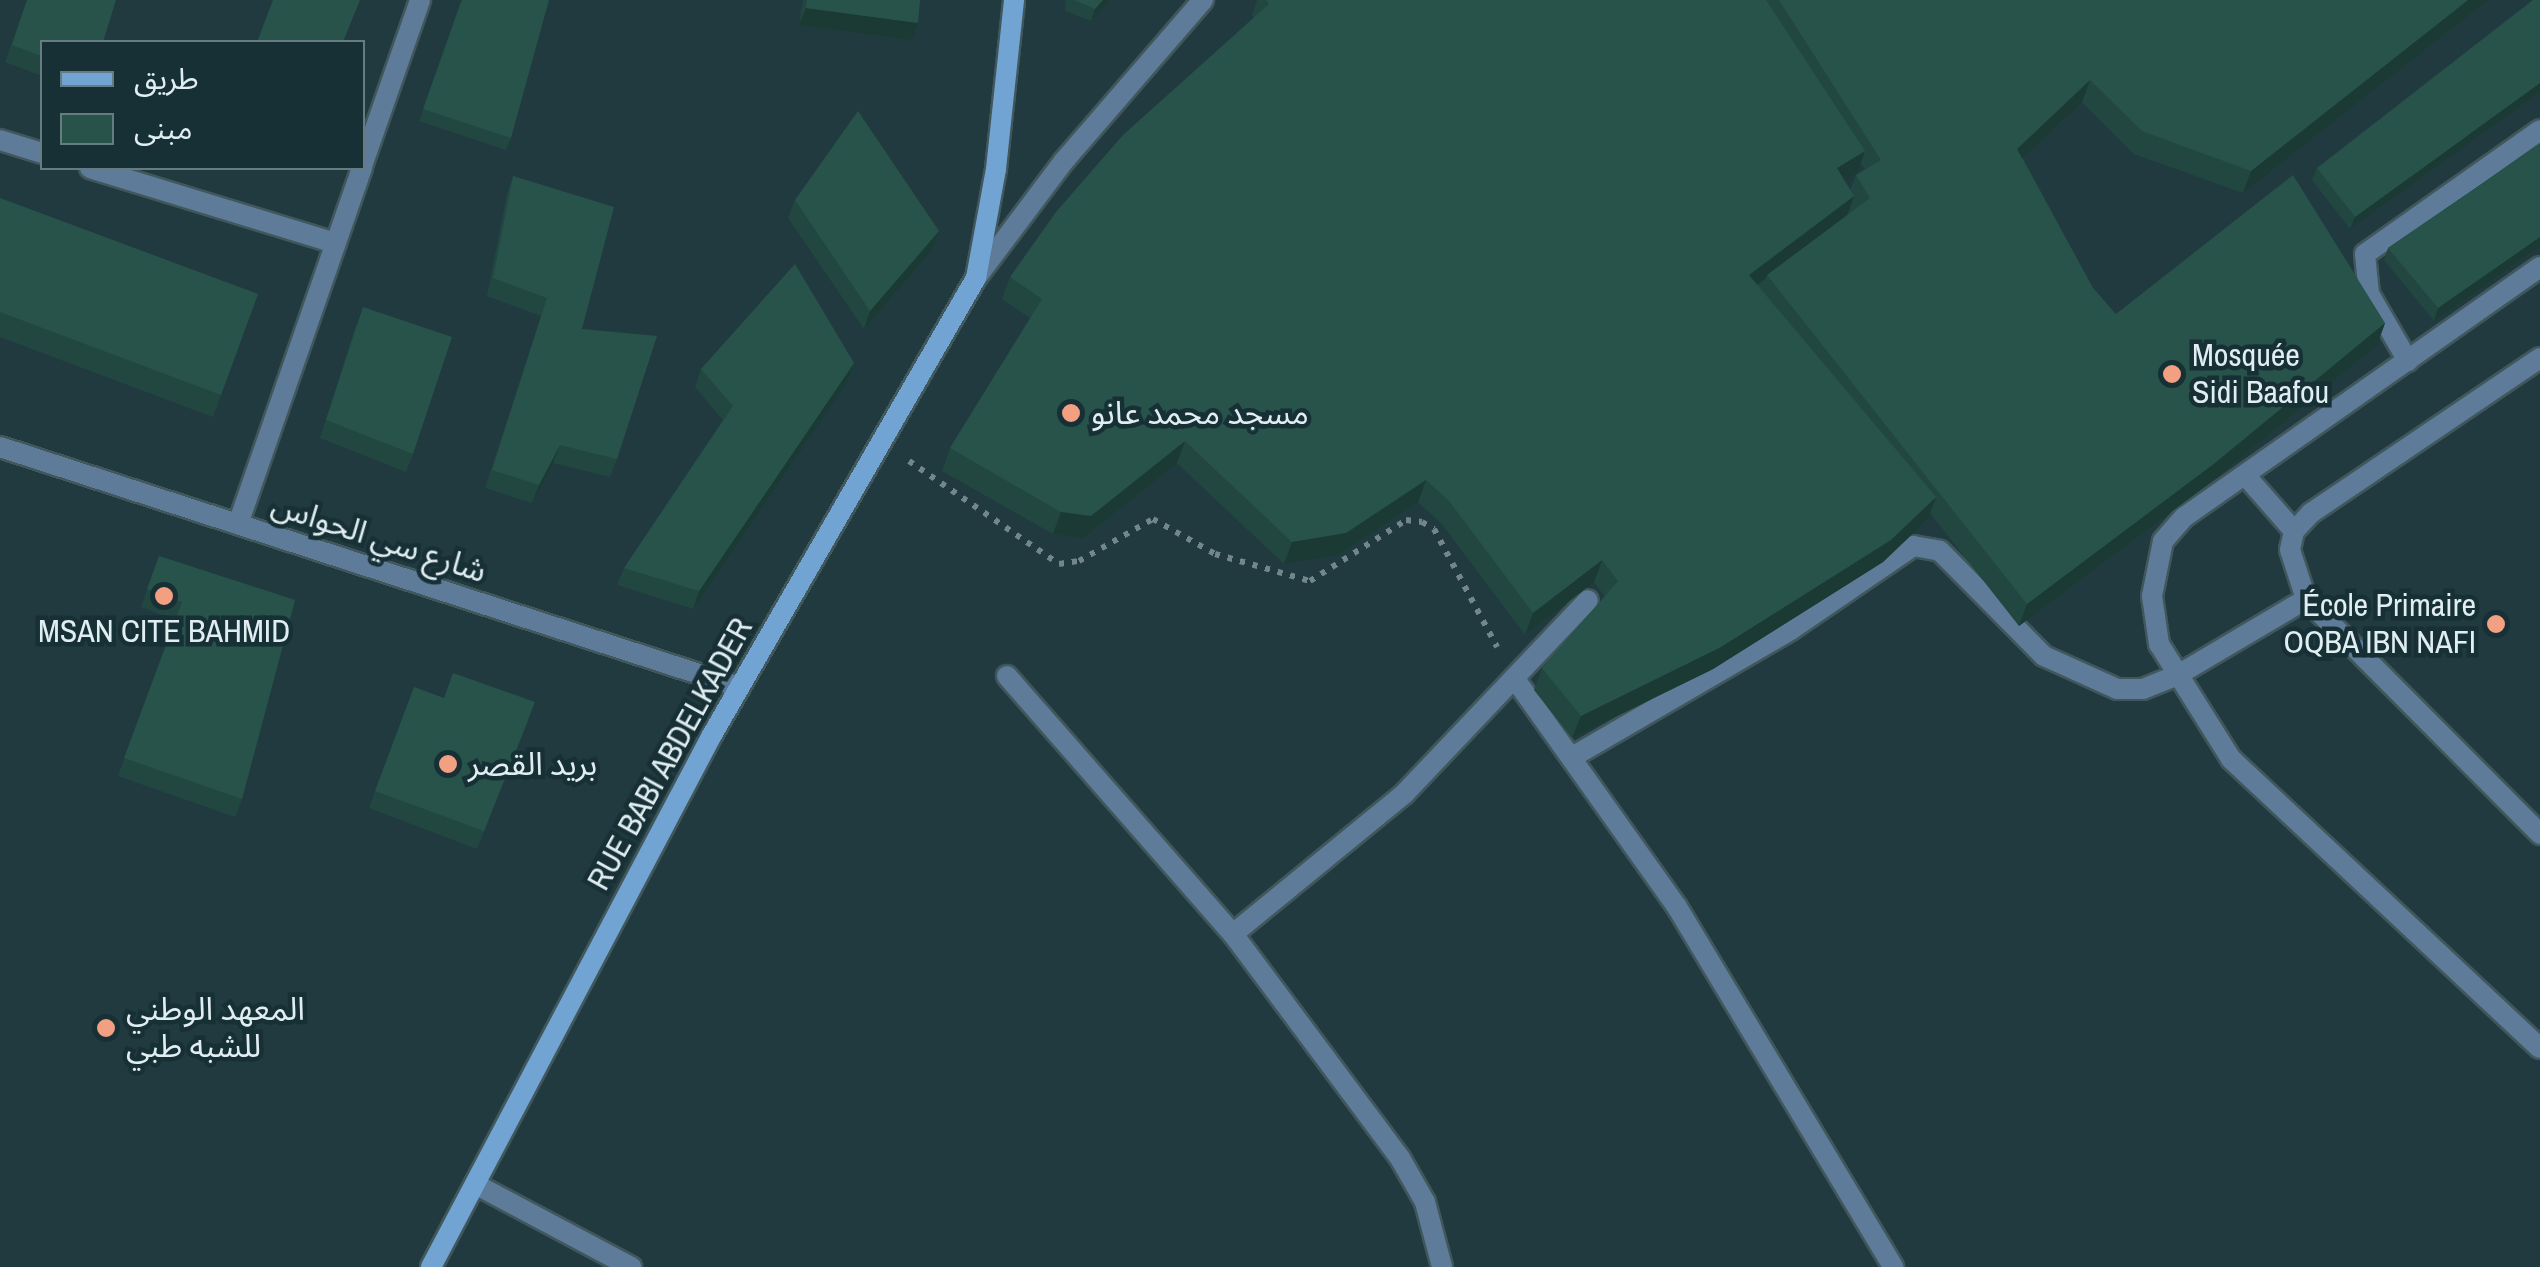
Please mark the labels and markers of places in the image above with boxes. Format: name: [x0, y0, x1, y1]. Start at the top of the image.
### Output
place label: Mosquée Sidi Baafou: [2192, 337, 2329, 412]
marker: Mosquée Sidi Baafou: [2161, 363, 2183, 385]
place label: مسجد محمد عانو: [1091, 394, 1309, 432]
marker: مسجد محمد عانو: [1060, 402, 1082, 424]
marker: MSAN CITE BAHMID: [153, 585, 175, 607]
place label: École Primaire OQBA IBN NAFI: [2282, 587, 2476, 662]
place label: MSAN CITE BAHMID: [38, 612, 290, 650]
marker: École Primaire OQBA IBN NAFI: [2485, 613, 2507, 635]
place label: بريد القصر: [468, 745, 597, 783]
marker: بريد القصر: [437, 753, 459, 775]
place label: المعهد الوطني للشبه طبي: [126, 991, 305, 1066]
marker: المعهد الوطني للشبه طبي: [95, 1017, 117, 1039]

